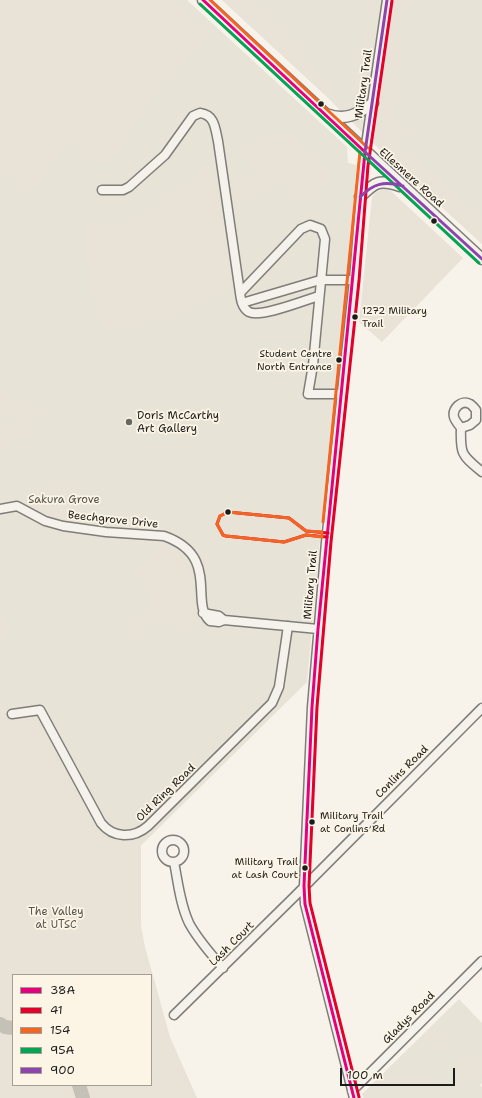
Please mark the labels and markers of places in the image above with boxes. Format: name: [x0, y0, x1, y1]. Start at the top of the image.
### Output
unlabelled marker: [316, 99, 326, 109]
unlabelled marker: [429, 216, 439, 226]
place label: 1272 Military Trail: [362, 305, 427, 328]
marker: 1272 Military Trail: [350, 312, 360, 322]
place label: Student Centre North Entrance: [257, 348, 332, 372]
marker: Student Centre North Entrance: [334, 355, 344, 365]
place label: Doris McCarthy Art Gallery: [137, 409, 219, 435]
marker: Doris McCarthy Art Gallery: [124, 417, 134, 427]
unlabelled marker: [223, 507, 233, 517]
place label: Military Trail at Conlins Rd: [320, 810, 385, 834]
marker: Military Trail at Conlins Rd: [307, 817, 317, 827]
place label: Military Trail at Lash Court: [232, 856, 298, 880]
marker: Military Trail at Lash Court: [300, 863, 310, 873]

